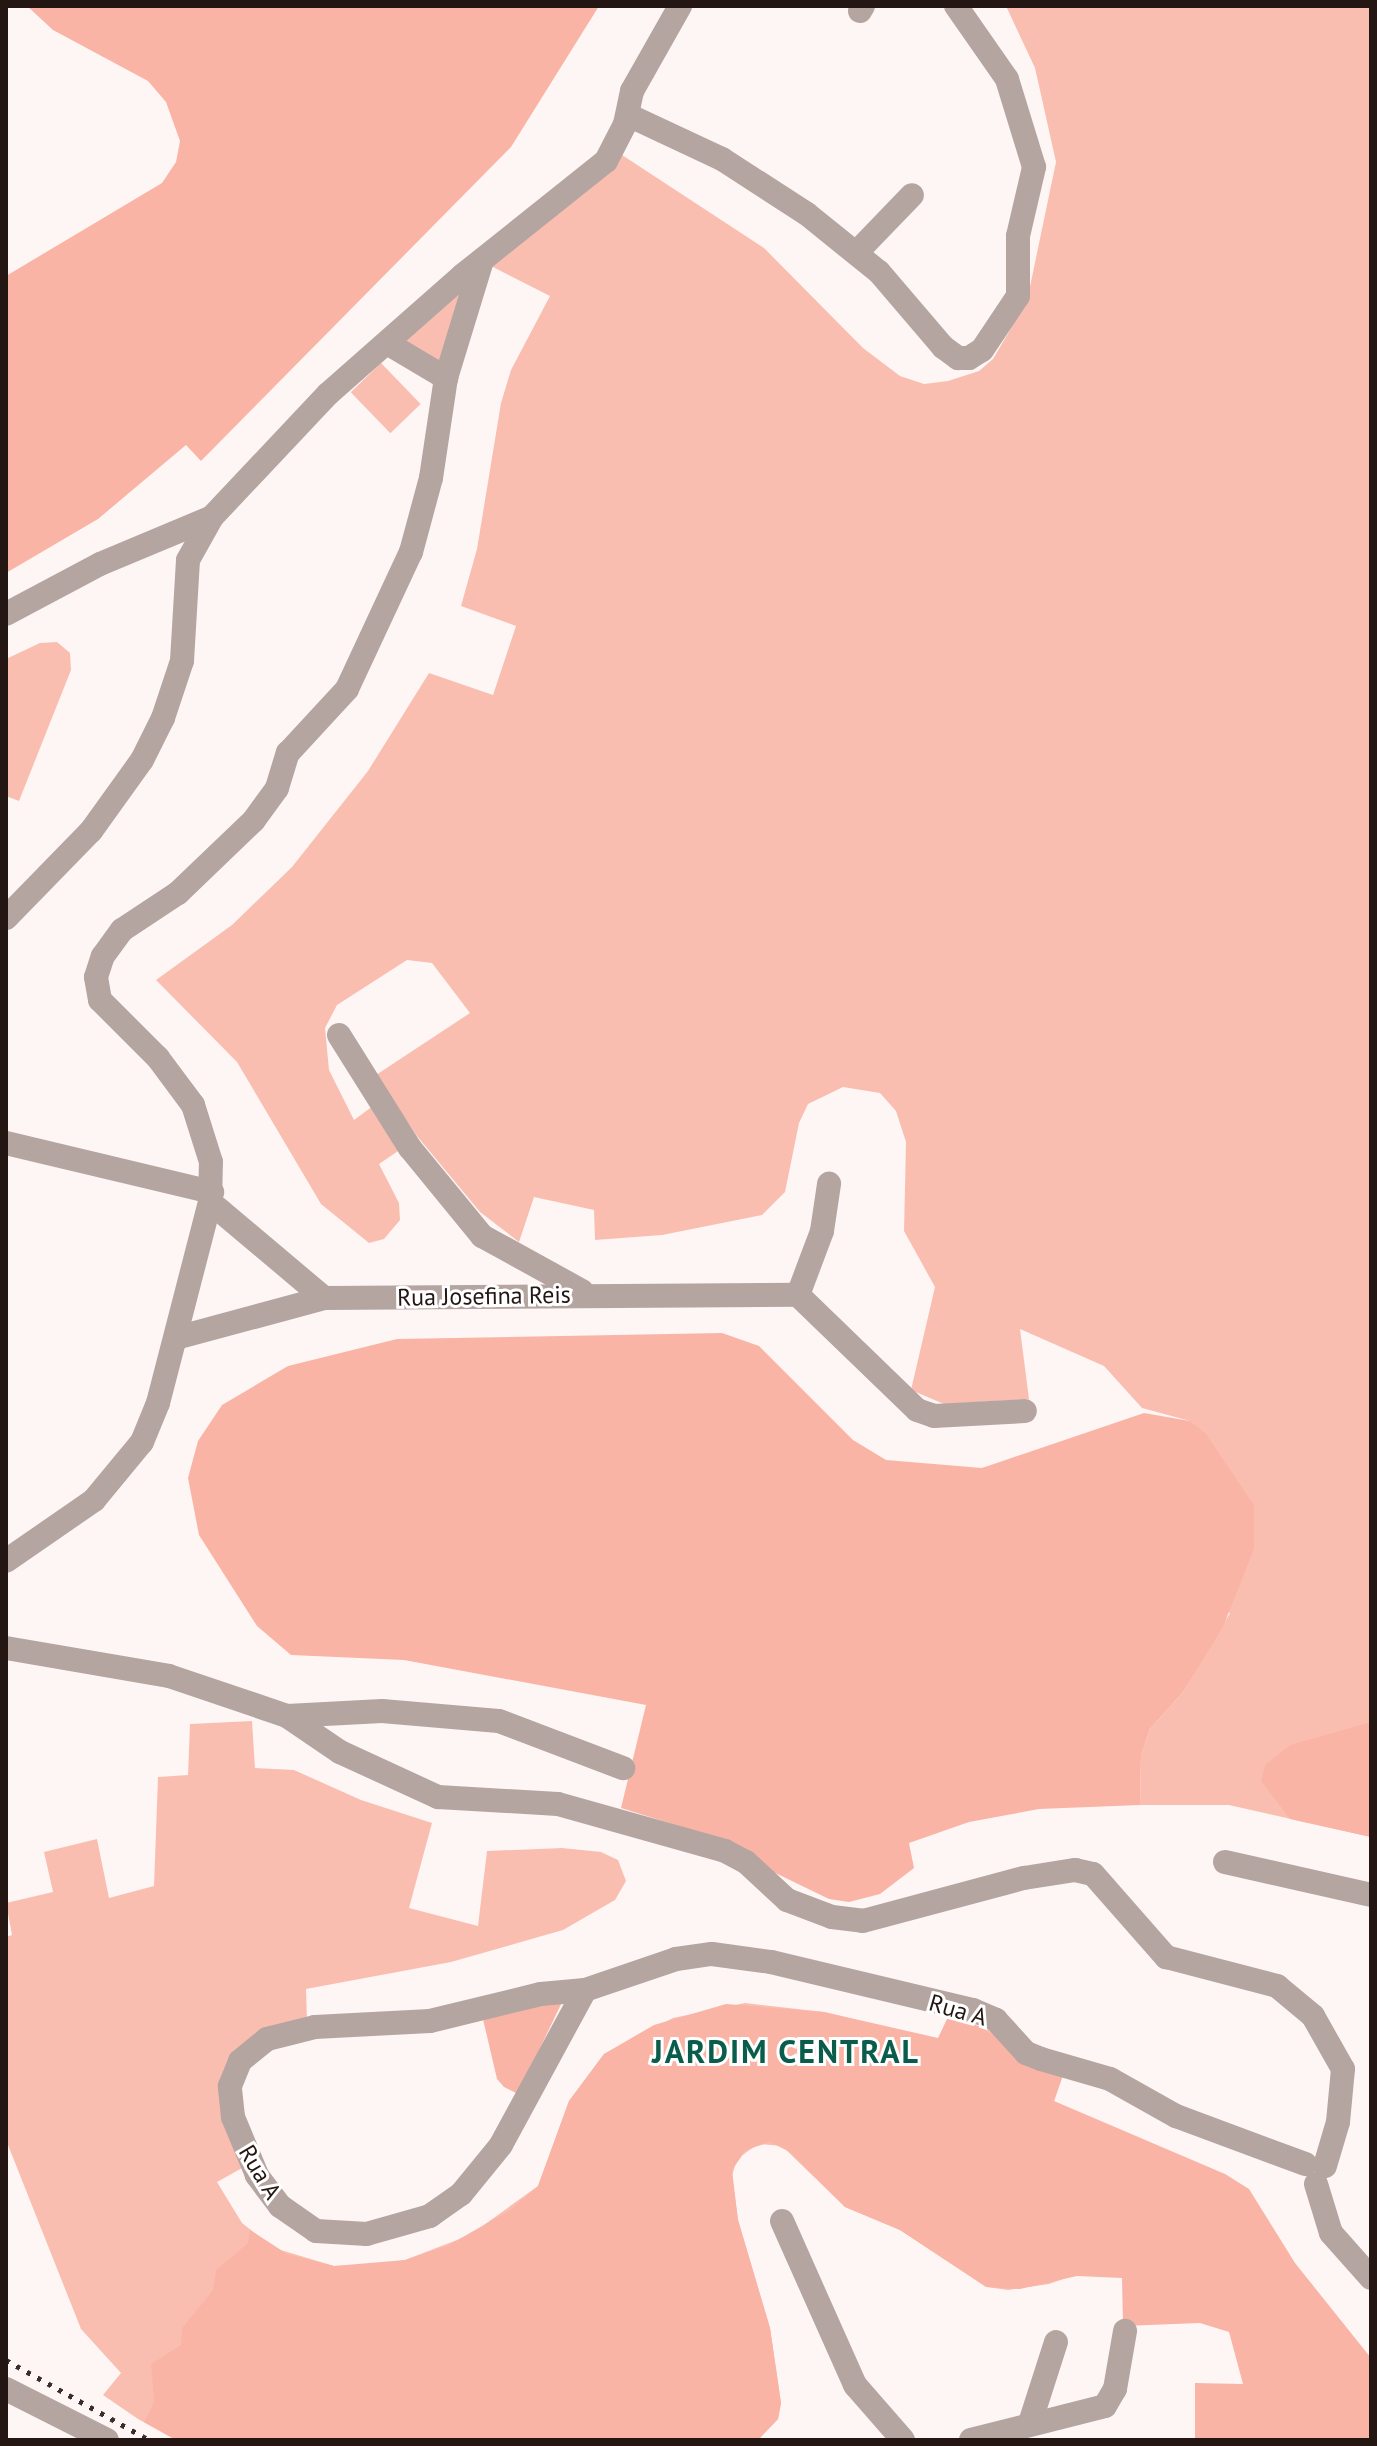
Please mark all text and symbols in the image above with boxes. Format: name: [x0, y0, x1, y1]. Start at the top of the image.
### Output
street label: Rua Josefina Reis: [397, 1280, 571, 1312]
street label: Rua A: [926, 1988, 990, 2032]
district label: JARDIM CENTRAL: [652, 2032, 920, 2070]
street label: Rua A: [232, 2139, 288, 2205]

